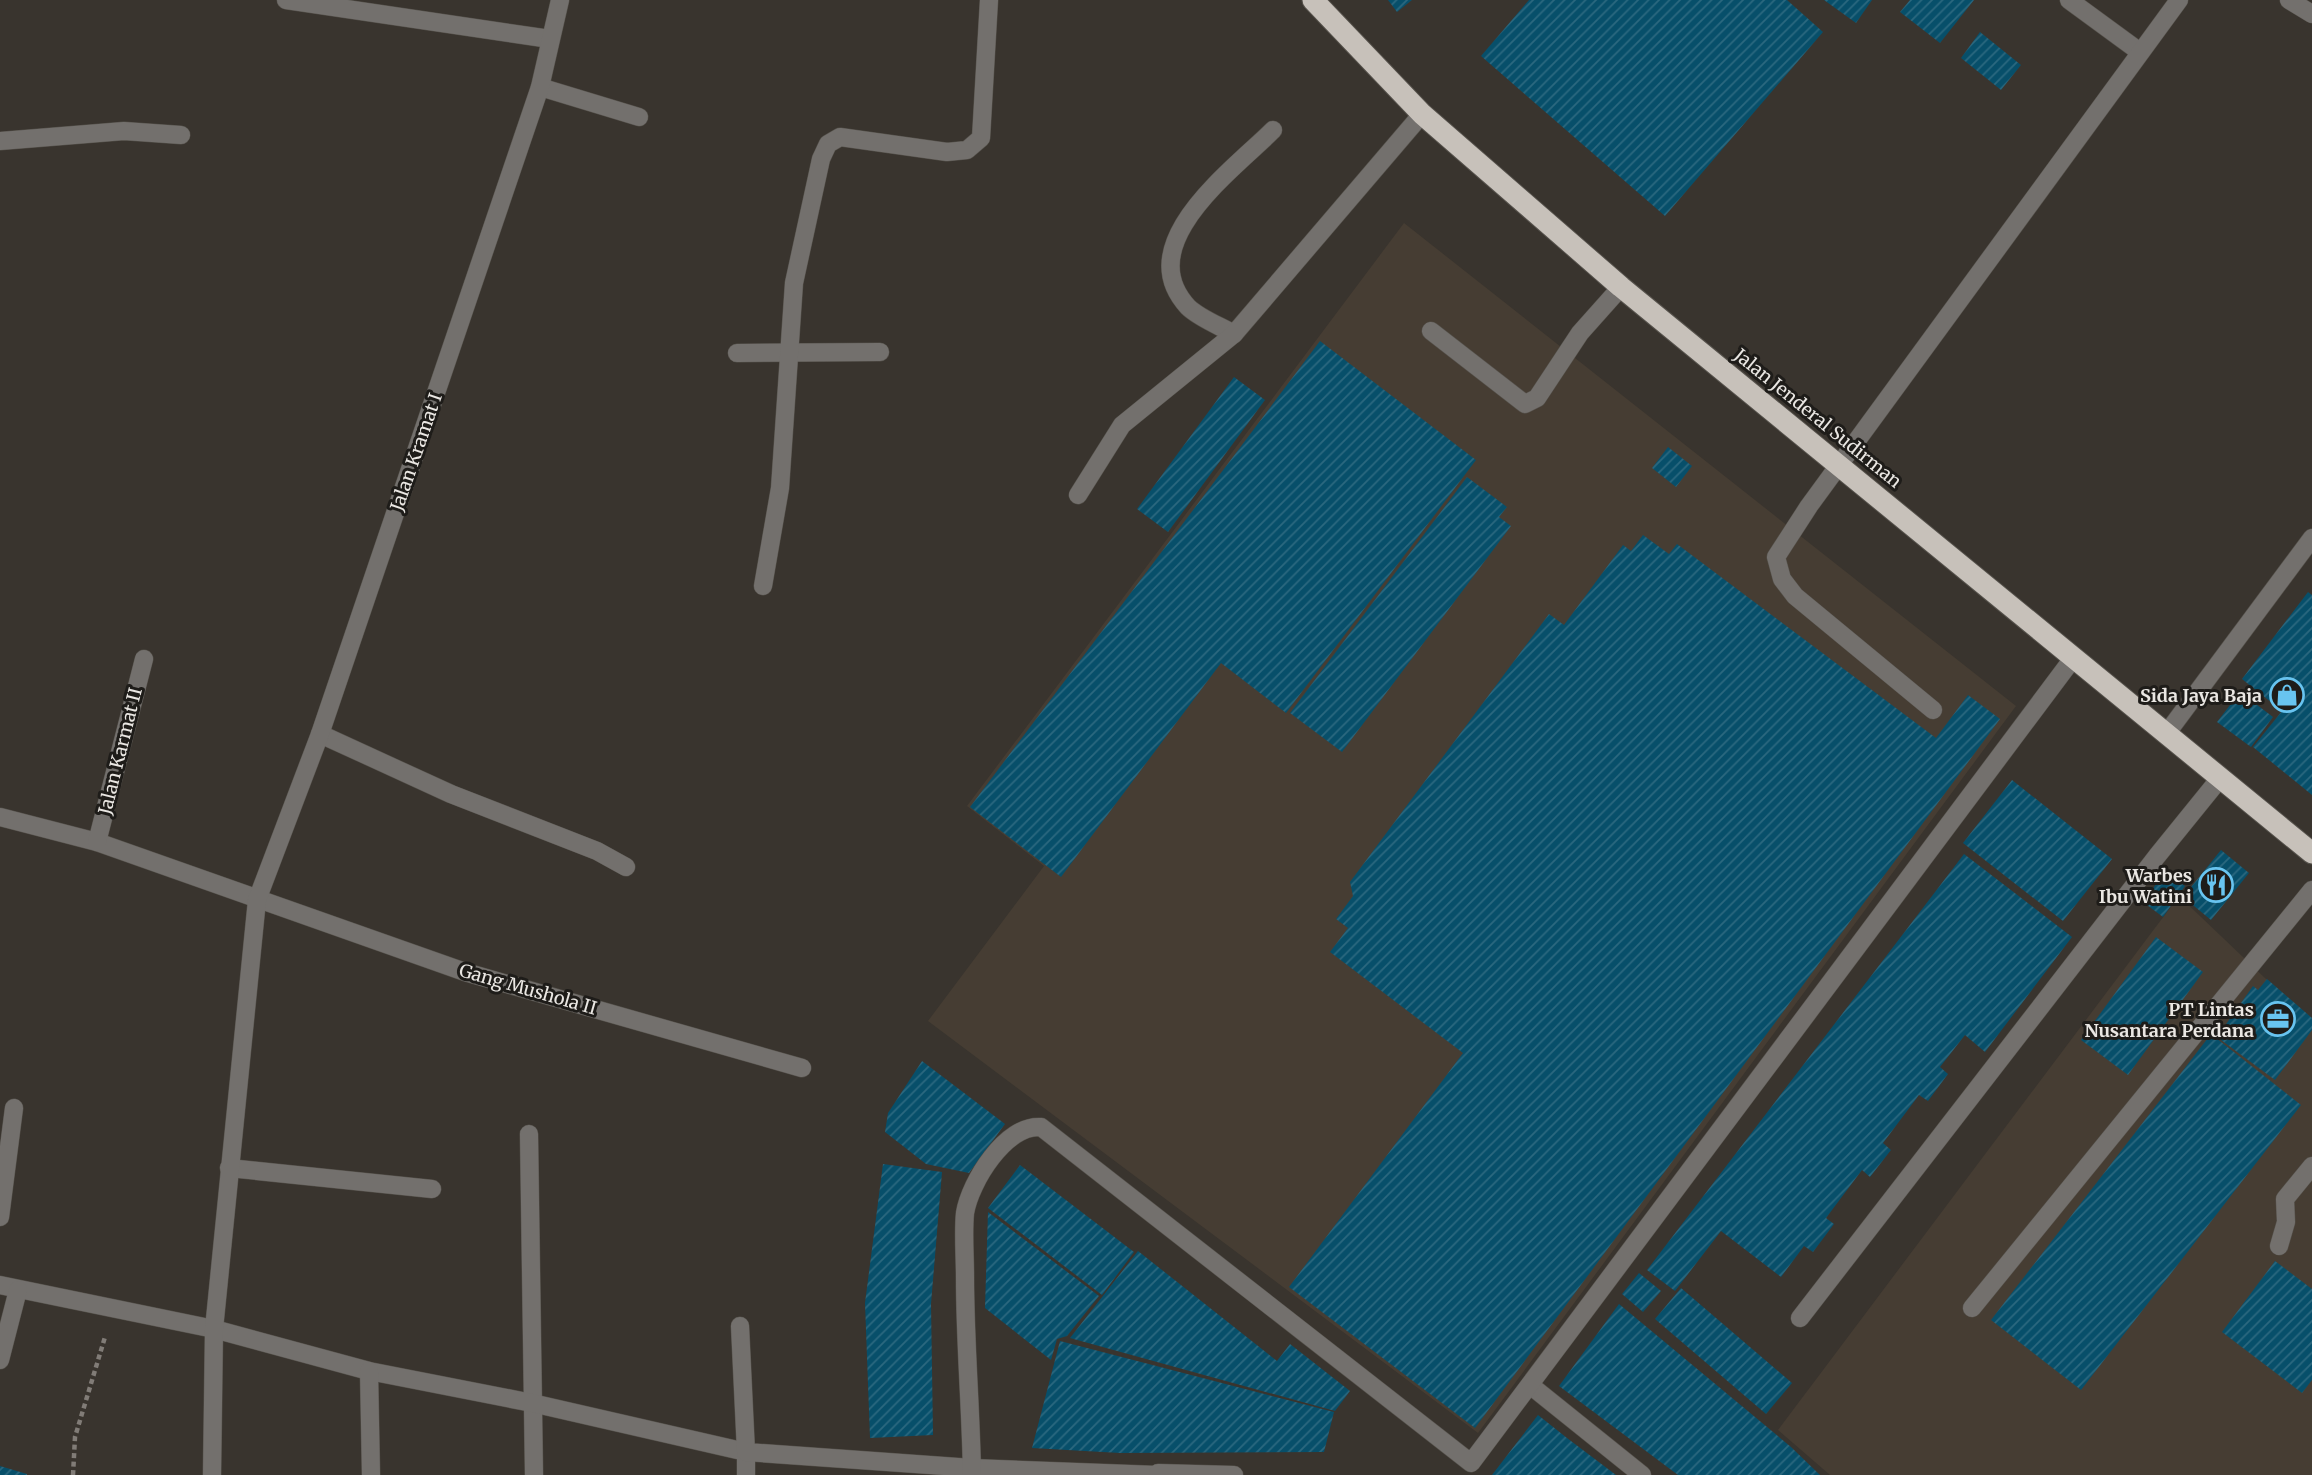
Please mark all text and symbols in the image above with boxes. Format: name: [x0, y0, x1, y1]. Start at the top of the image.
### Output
street label: Jalan Jenderal Sudirman: [1729, 343, 1906, 493]
street label: Jalan Kramat I: [385, 390, 447, 515]
shop icon: Sida Jaya Baja: [2268, 676, 2306, 714]
place label: Sida Jaya Baja: [2140, 684, 2262, 707]
street label: Jalan Karmat II: [93, 685, 147, 818]
place label: Warbes Ibu Watini: [2099, 864, 2192, 908]
restaurant icon: Warbes Ibu Watini: [2197, 866, 2235, 904]
street label: Gang Mushola II: [457, 958, 599, 1020]
place label: PT Lintas Nusantara Perdana: [2084, 998, 2254, 1042]
office icon: PT Lintas Nusantara Perdana: [2259, 1000, 2297, 1038]

